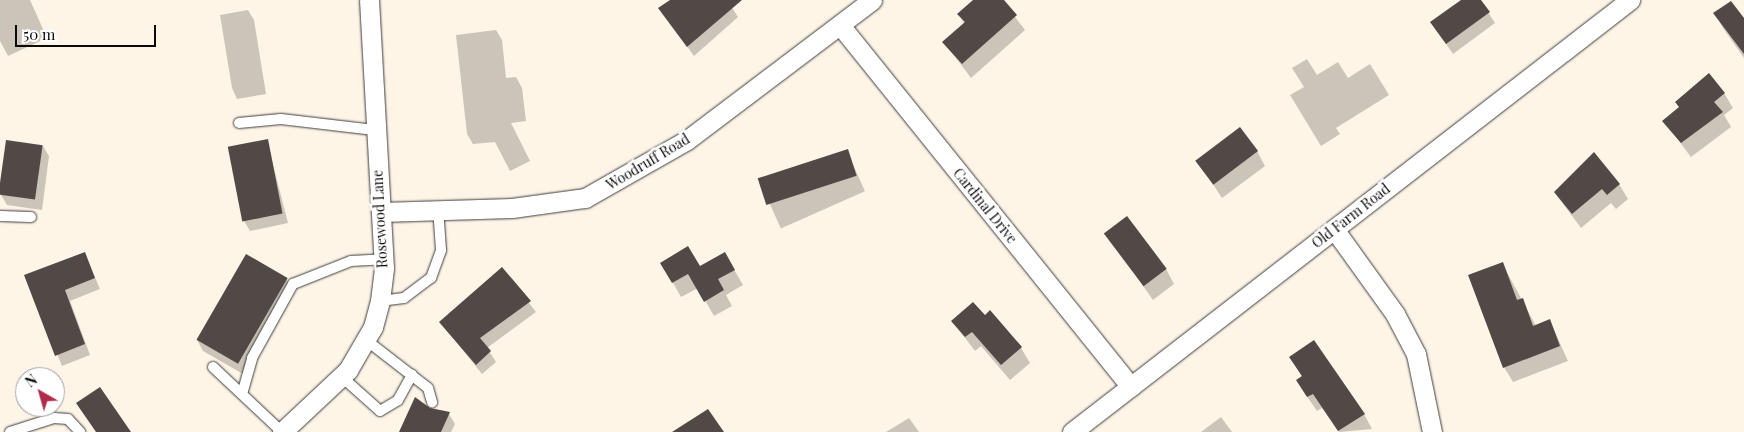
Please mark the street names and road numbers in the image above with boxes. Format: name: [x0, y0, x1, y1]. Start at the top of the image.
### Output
street label: Woodruff Road: [603, 131, 693, 193]
street label: Cardinal Drive: [950, 165, 1020, 247]
street label: Rosewood Lane: [369, 169, 391, 269]
street label: Old Farm Road: [1309, 180, 1393, 252]

